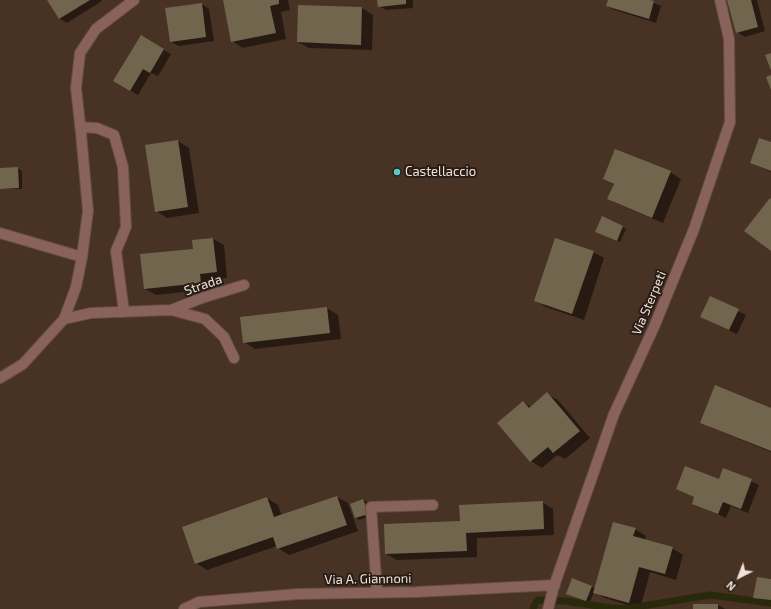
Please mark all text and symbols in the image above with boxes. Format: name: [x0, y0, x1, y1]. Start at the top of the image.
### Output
place label: Castellaccio: [405, 164, 476, 180]
marker: Castellaccio: [392, 167, 402, 177]
street label: Via Sterpeti: [628, 269, 670, 337]
street label: Strada: [182, 271, 224, 299]
north arrow: [719, 557, 759, 597]
street label: Via A. Giannoni: [324, 570, 412, 588]
text: N: [723, 579, 738, 594]

